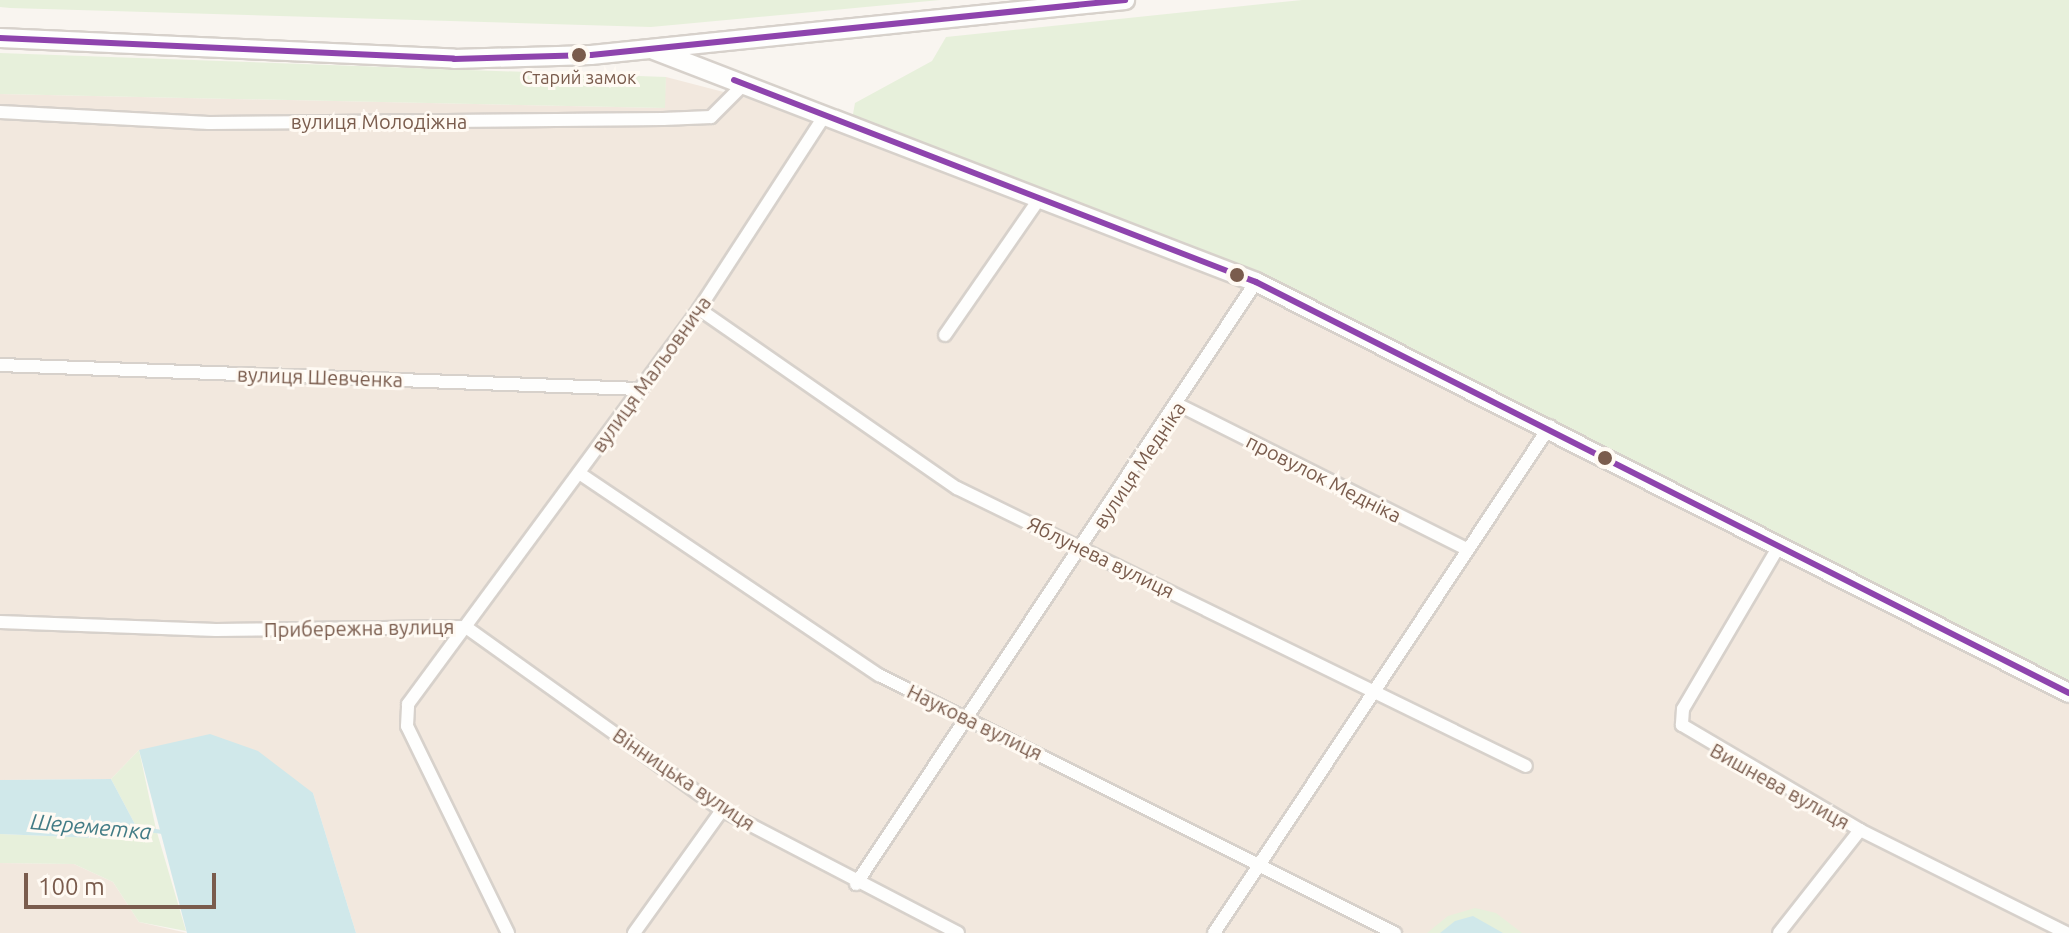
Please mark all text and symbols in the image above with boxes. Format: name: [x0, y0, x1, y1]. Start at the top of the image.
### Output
marker: Старий замок: [571, 47, 587, 63]
place label: Старий замок: [522, 66, 636, 88]
street label: вулиця Молодіжна: [291, 109, 467, 133]
unlabelled marker: [1229, 267, 1245, 283]
street label: вулиця Мальовнича: [586, 291, 716, 457]
street label: вулиця Шевченка: [237, 362, 403, 392]
street label: вулиця Медніка: [1088, 397, 1190, 533]
street label: провулок Медніка: [1242, 429, 1406, 527]
unlabelled marker: [1597, 450, 1613, 466]
street label: Яблунева вулиця: [1024, 511, 1178, 603]
street label: Прибережна вулиця: [264, 614, 454, 642]
street label: Наукова вулиця: [903, 679, 1047, 765]
street label: Вінницька вулиця: [608, 723, 760, 835]
street label: Вишнева вулиця: [1706, 738, 1854, 834]
water label: Шереметка: [29, 808, 153, 844]
scale bar: [28, 857, 220, 907]
text: 100 m: [38, 873, 105, 900]

